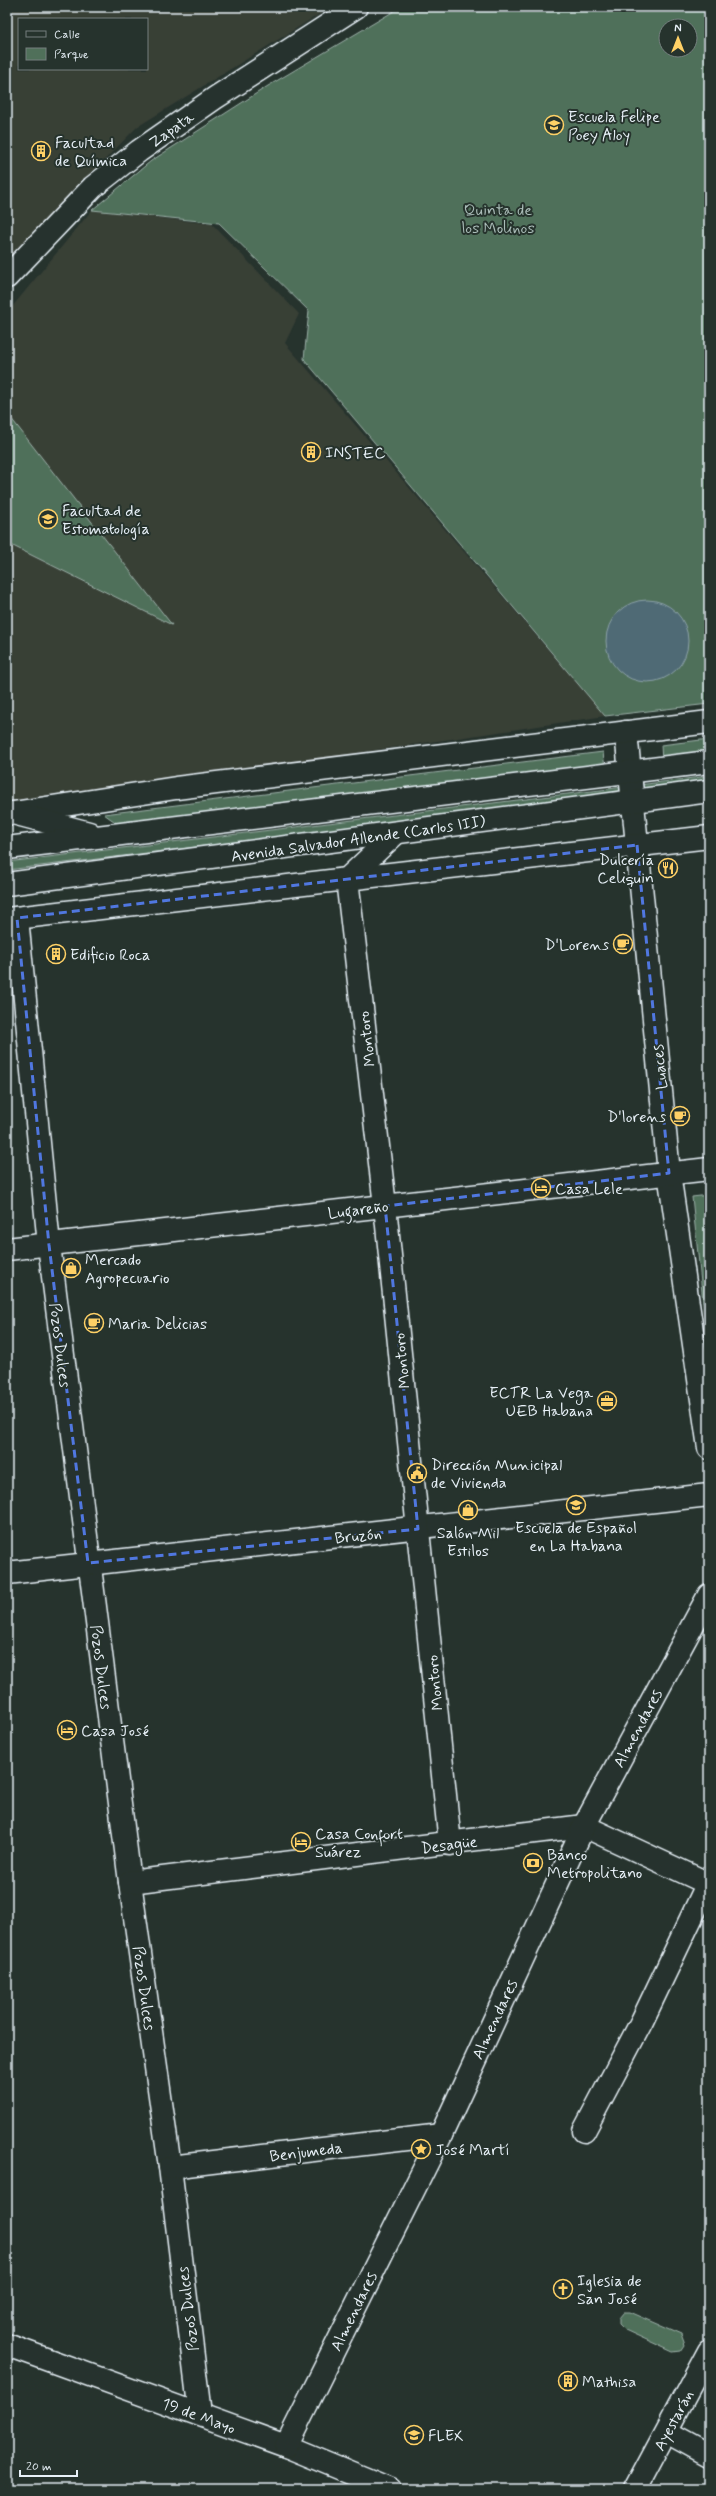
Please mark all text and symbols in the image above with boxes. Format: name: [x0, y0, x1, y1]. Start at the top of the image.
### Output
legend: [18, 18, 148, 70]
north arrow: [658, 18, 698, 58]
text: N: [674, 22, 682, 36]
text: Calle: [54, 27, 80, 43]
text: Parque: [54, 47, 89, 63]
street label: Zapata: [145, 107, 199, 153]
place label: Escuela Felipe Poey Aloy: [568, 107, 660, 146]
school or university icon: Escuela Felipe Poey Aloy: [543, 114, 565, 136]
place label: Facultad de Química: [55, 133, 127, 172]
building icon: Facultad de Química: [30, 140, 52, 162]
park label: Quinta de los Molinos: [461, 200, 535, 239]
building icon: INSTEC: [300, 441, 322, 463]
place label: INSTEC: [325, 443, 386, 464]
place label: Facultad de Estomatología: [62, 501, 150, 540]
school or university icon: Facultad de Estomatología: [37, 508, 59, 530]
street label: Avenida Salvador Allende (Carlos III): [230, 811, 487, 868]
place label: Dulcería Celiquin: [597, 850, 654, 889]
restaurant icon: Dulcería Celiquin: [657, 857, 679, 879]
cafe icon: D'Lorens: [612, 933, 634, 955]
place label: D'Lorens: [544, 935, 609, 956]
building icon: Edificio Roca: [45, 943, 67, 965]
place label: Edificio Roca: [70, 945, 150, 966]
street label: Montoro: [354, 1010, 381, 1068]
street label: Luaces: [648, 1043, 673, 1091]
cafe icon: D'lorens: [669, 1105, 691, 1127]
place label: D'lorens: [607, 1107, 666, 1128]
hotel icon: Casa Lele: [530, 1177, 552, 1199]
place label: Casa Lele: [555, 1179, 623, 1200]
street label: Lugareño: [327, 1196, 390, 1226]
place label: Mercado Agropecuario: [85, 1250, 170, 1289]
shop icon: Mercado Agropecuario: [60, 1257, 82, 1279]
street label: Pozos Dulces: [44, 1302, 75, 1389]
cafe icon: Maria Delicias: [83, 1312, 105, 1334]
place label: Maria Delicias: [108, 1314, 207, 1335]
street label: Montoro: [389, 1332, 416, 1390]
place label: ECTR La Vega UEB Habana: [489, 1383, 593, 1422]
office icon: ECTR La Vega UEB Habana: [596, 1390, 618, 1412]
place label: Dirección Municipal de Vivienda: [431, 1455, 562, 1494]
public building icon: Dirección Municipal de Vivienda: [406, 1462, 428, 1484]
school or university icon: Escuela de Español en La Habana: [565, 1494, 587, 1516]
shop icon: Salón Mil Estilos: [457, 1499, 479, 1521]
place label: Escuela de Español en La Habana: [515, 1518, 637, 1557]
place label: Salón Mil Estilos: [437, 1523, 499, 1562]
street label: Bruzón: [334, 1524, 383, 1549]
street label: Pozos Dulces: [85, 1624, 116, 1711]
street label: Montoro: [422, 1654, 449, 1712]
street label: Almendares: [609, 1686, 668, 1772]
hotel icon: Casa José: [56, 1719, 78, 1741]
place label: Casa José: [81, 1721, 149, 1742]
place label: Casa Confort Suárez: [315, 1824, 403, 1863]
hotel icon: Casa Confort Suárez: [290, 1831, 312, 1853]
street label: Desagüe: [420, 1832, 479, 1860]
place label: Banco Metropolitano: [547, 1845, 642, 1884]
bank icon: Banco Metropolitano: [522, 1852, 544, 1874]
street label: Pozos Dulces: [127, 1945, 160, 2032]
street label: Almendares: [468, 1976, 523, 2063]
street label: Benjumeda: [268, 2138, 344, 2167]
place icon: José Martí: [410, 2138, 432, 2160]
place label: José Martí: [435, 2140, 510, 2161]
street label: Pozos Dulces: [173, 2265, 204, 2352]
street label: Almendares: [326, 2268, 383, 2355]
place label: Iglesia de San José: [577, 2271, 642, 2310]
church icon: Iglesia de San José: [552, 2278, 574, 2300]
building icon: Mathisa: [557, 2370, 579, 2392]
place label: Mathisa: [582, 2372, 636, 2393]
street label: Ayestarán: [649, 2386, 699, 2455]
street label: 19 de Mayo: [159, 2393, 238, 2439]
school or university icon: FLEX: [403, 2424, 425, 2446]
place label: FLEX: [428, 2426, 464, 2447]
scale bar: [20, 2452, 77, 2478]
text: 20 m: [26, 2459, 52, 2475]

